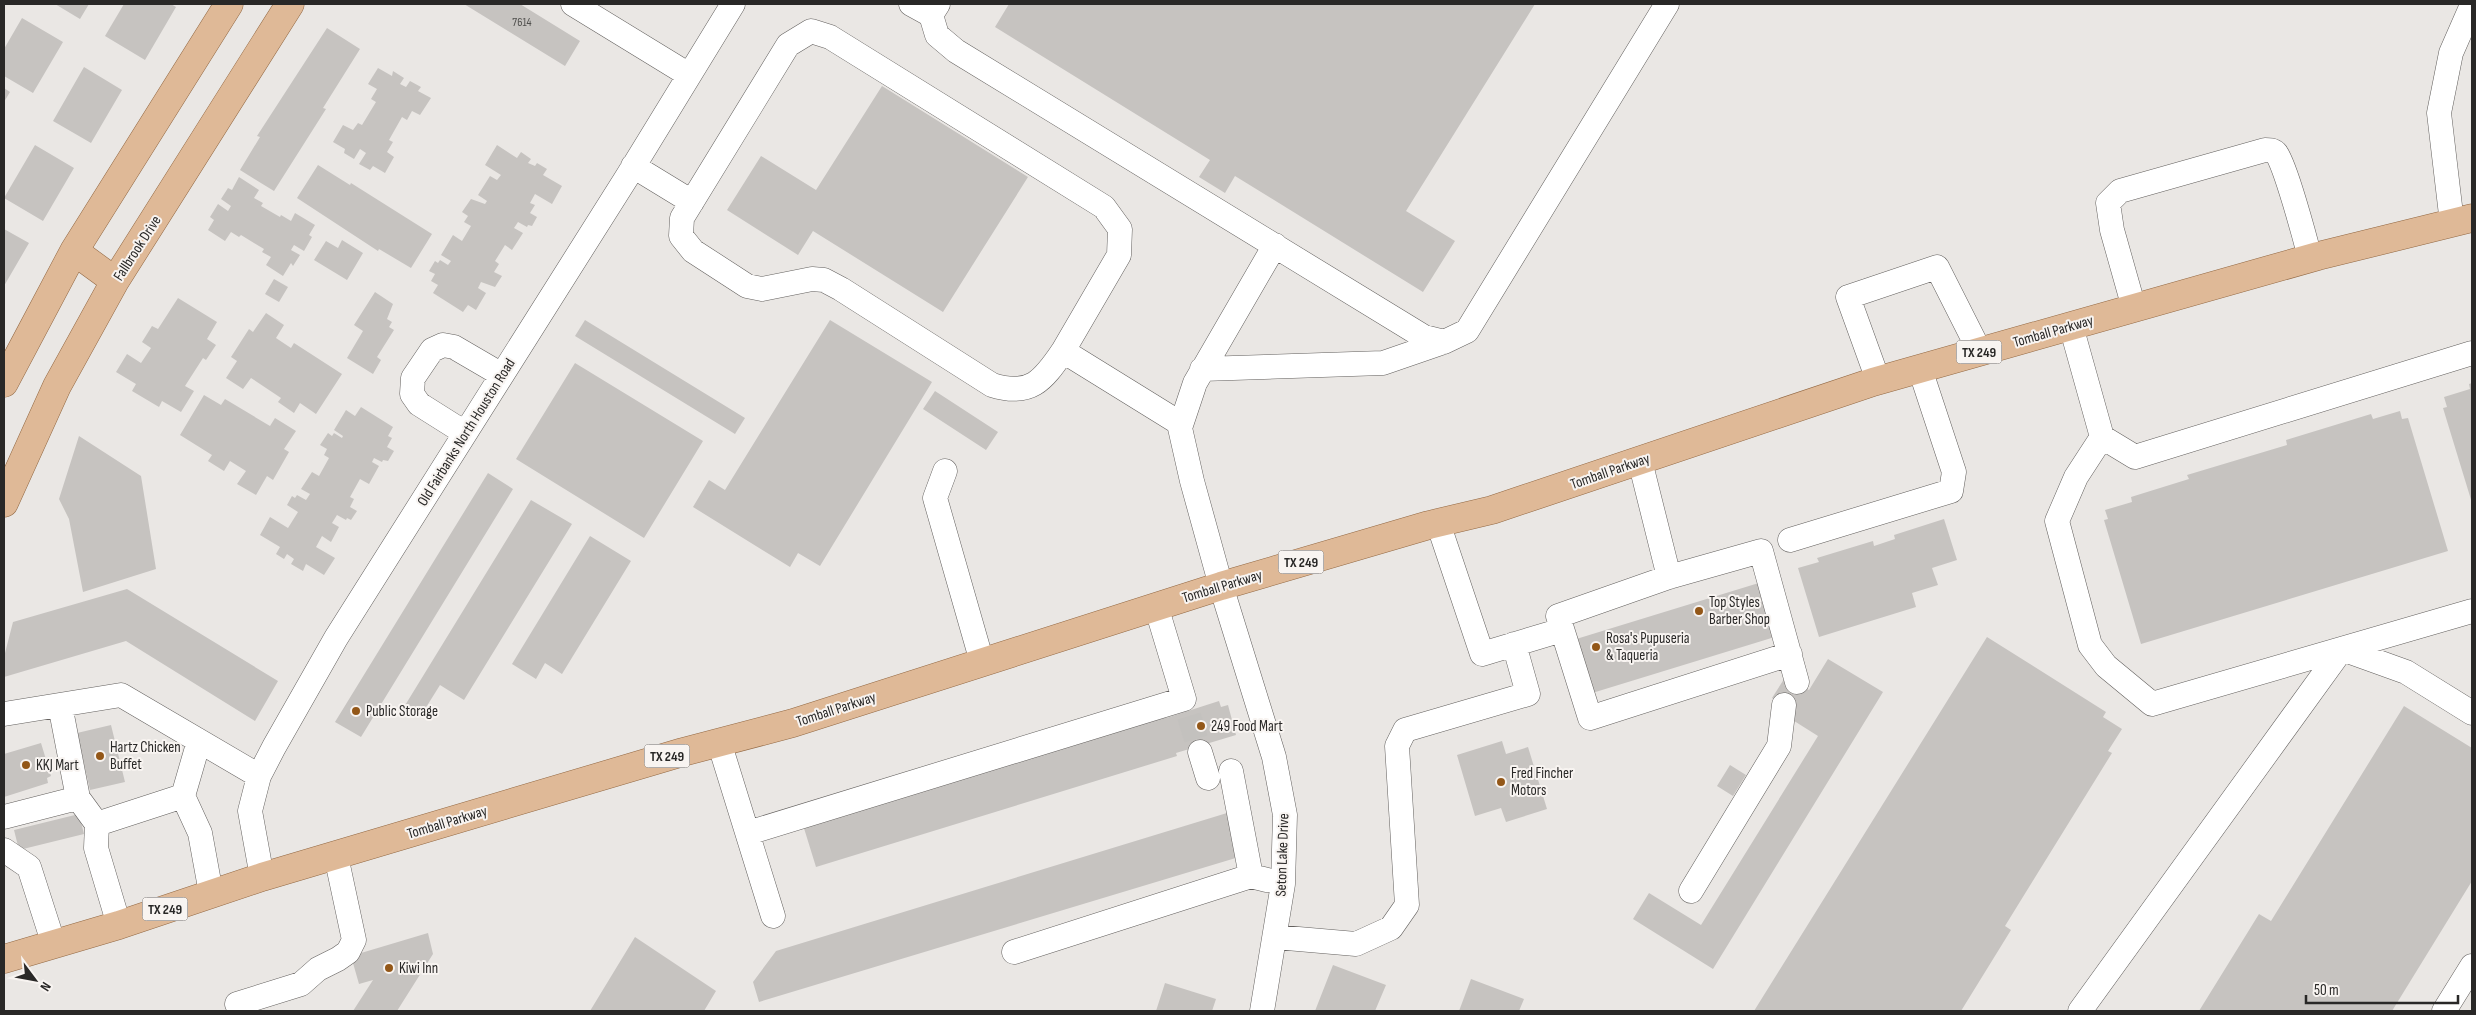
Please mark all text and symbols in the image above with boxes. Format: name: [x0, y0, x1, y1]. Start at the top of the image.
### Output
house number: 7614: [512, 15, 532, 30]
street label: Fallbrook Drive: [109, 212, 165, 284]
street label: Tomball Parkway: [2011, 311, 2096, 352]
road number: TX 249: [1956, 341, 2002, 364]
street label: Old Fairbanks North Houston Road: [413, 355, 520, 510]
street label: Tomball Parkway: [1568, 449, 1652, 494]
road number: TX 249: [1278, 550, 1324, 574]
street label: Tomball Parkway: [1180, 565, 1265, 608]
place label: Top Styles Barber Shop: [1709, 593, 1770, 629]
marker: Top Styles Barber Shop: [1693, 605, 1705, 617]
place label: Rosa's Pupuseria & Taqueria: [1606, 629, 1690, 665]
marker: Rosa's Pupuseria & Taqueria: [1590, 641, 1602, 653]
street label: Tomball Parkway: [794, 688, 879, 731]
place label: Public Storage: [366, 702, 438, 721]
marker: Public Storage: [350, 705, 362, 717]
place label: 249 Food Mart: [1211, 717, 1283, 736]
marker: 249 Food Mart: [1195, 720, 1207, 732]
place label: Hartz Chicken Buffet: [110, 738, 181, 774]
road number: TX 249: [644, 744, 690, 768]
marker: Hartz Chicken Buffet: [94, 750, 106, 762]
place label: KKJ Mart: [36, 756, 79, 775]
marker: KKJ Mart: [20, 759, 32, 771]
place label: Fred Fincher Motors: [1511, 764, 1574, 800]
marker: Fred Fincher Motors: [1495, 776, 1507, 788]
street label: Tomball Parkway: [405, 801, 490, 844]
street label: Seton Lake Drive: [1272, 813, 1293, 897]
road number: TX 249: [142, 898, 188, 921]
north arrow: [10, 955, 60, 1005]
place label: Kiwi Inn: [399, 959, 438, 978]
marker: Kiwi Inn: [383, 962, 395, 974]
scale bar: [2306, 972, 2458, 1004]
text: N: [36, 979, 55, 994]
text: 50 m: [2314, 981, 2339, 1000]

